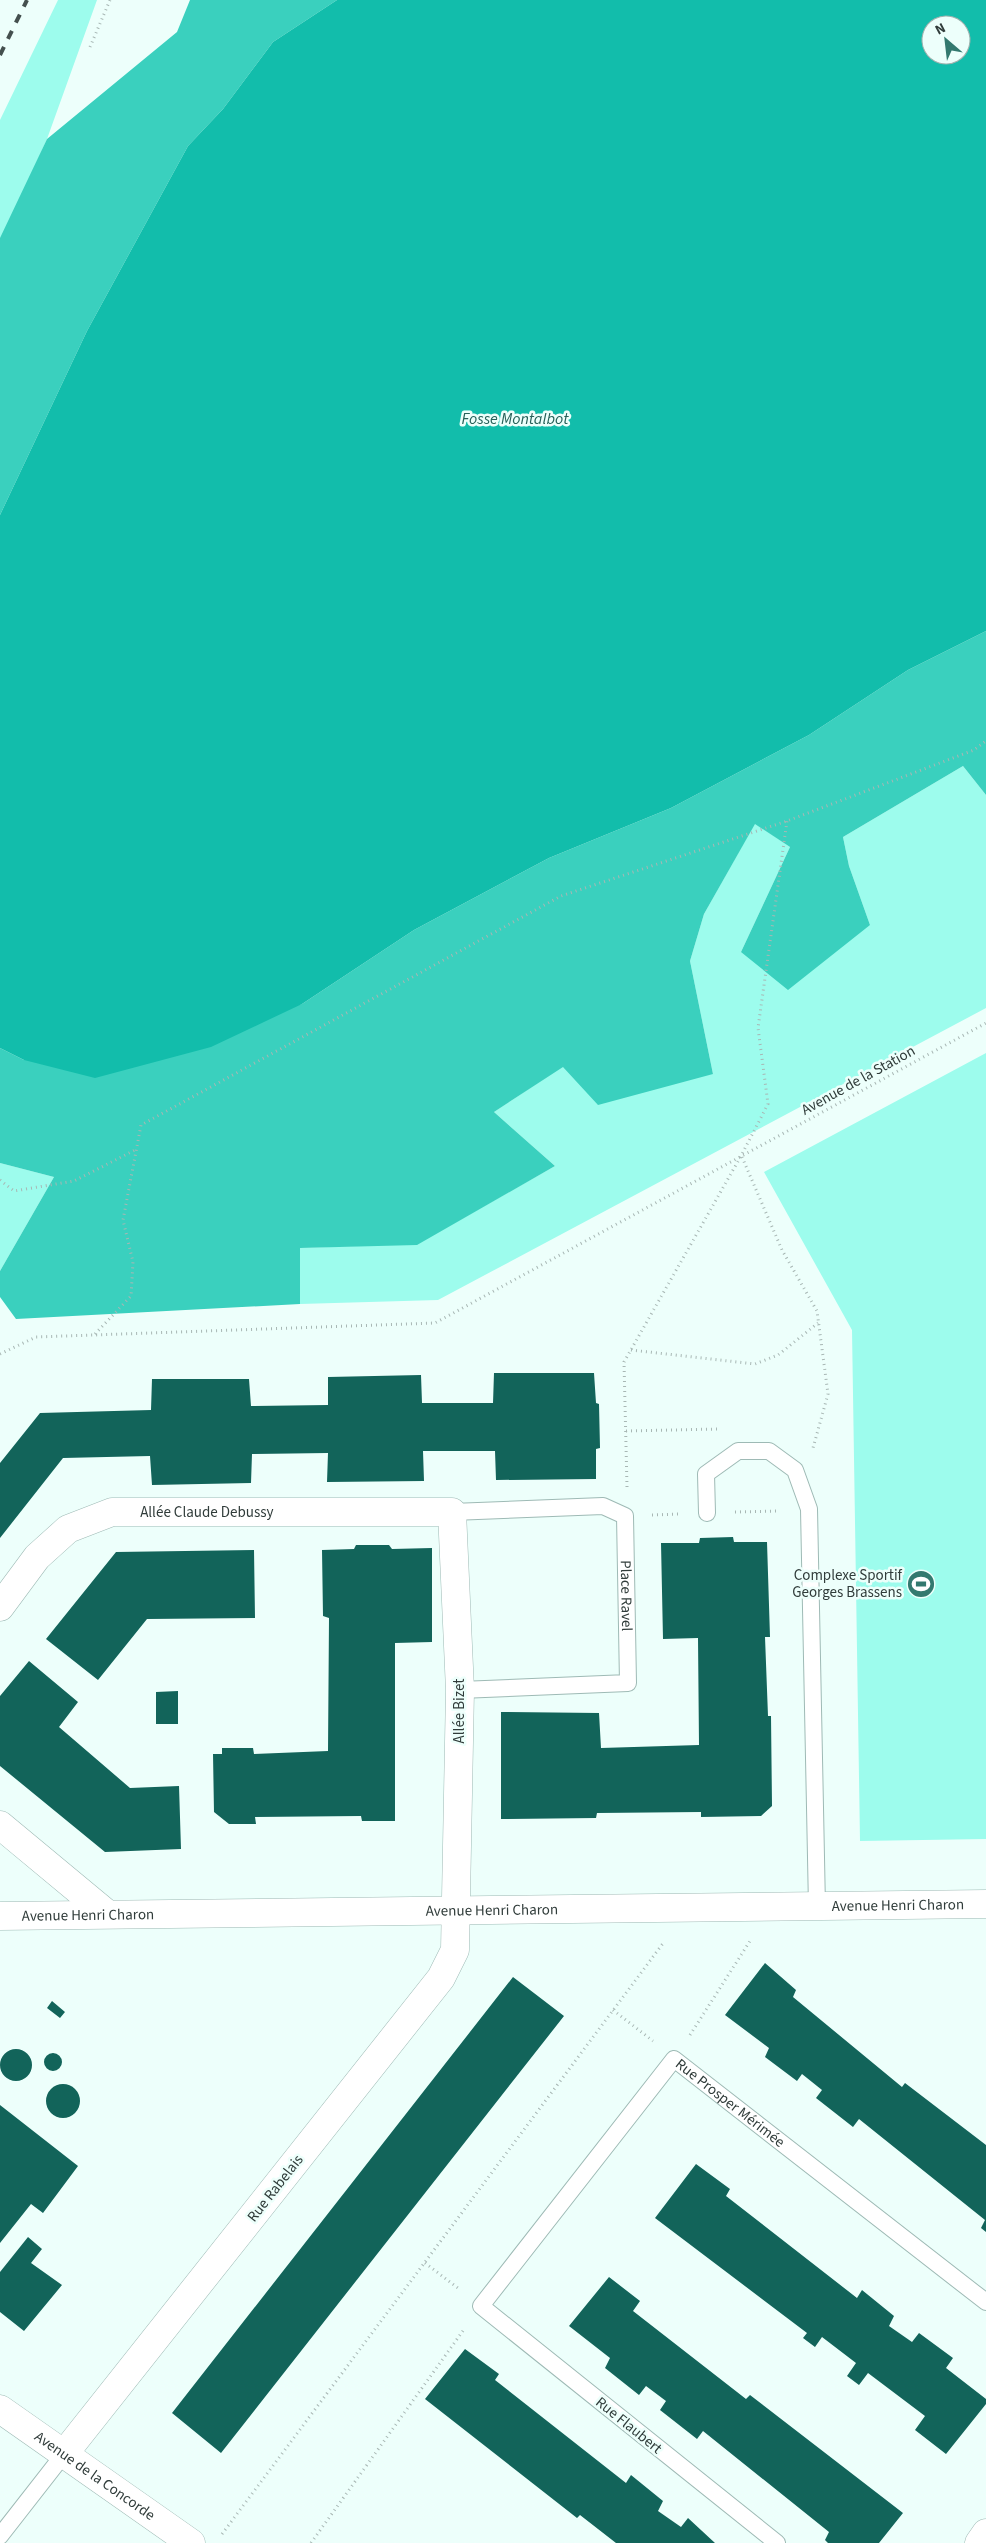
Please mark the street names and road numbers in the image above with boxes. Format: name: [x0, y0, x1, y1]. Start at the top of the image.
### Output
street label: Avenue de la Station: [798, 1040, 919, 1120]
street label: Allée Claude Debussy: [140, 1502, 274, 1523]
street label: Place Ravel: [615, 1560, 637, 1632]
street label: Allée Bizet: [449, 1679, 470, 1743]
street label: Avenue Henri Charon: [832, 1894, 964, 1917]
street label: Avenue Henri Charon: [426, 1899, 558, 1922]
street label: Avenue Henri Charon: [22, 1904, 154, 1927]
street label: Rue Prosper Mérimée: [671, 2054, 789, 2153]
street label: Rue Rabelais: [242, 2150, 308, 2226]
street label: Rue Flaubert: [591, 2392, 666, 2459]
street label: Avenue de la Concorde: [30, 2426, 159, 2526]

